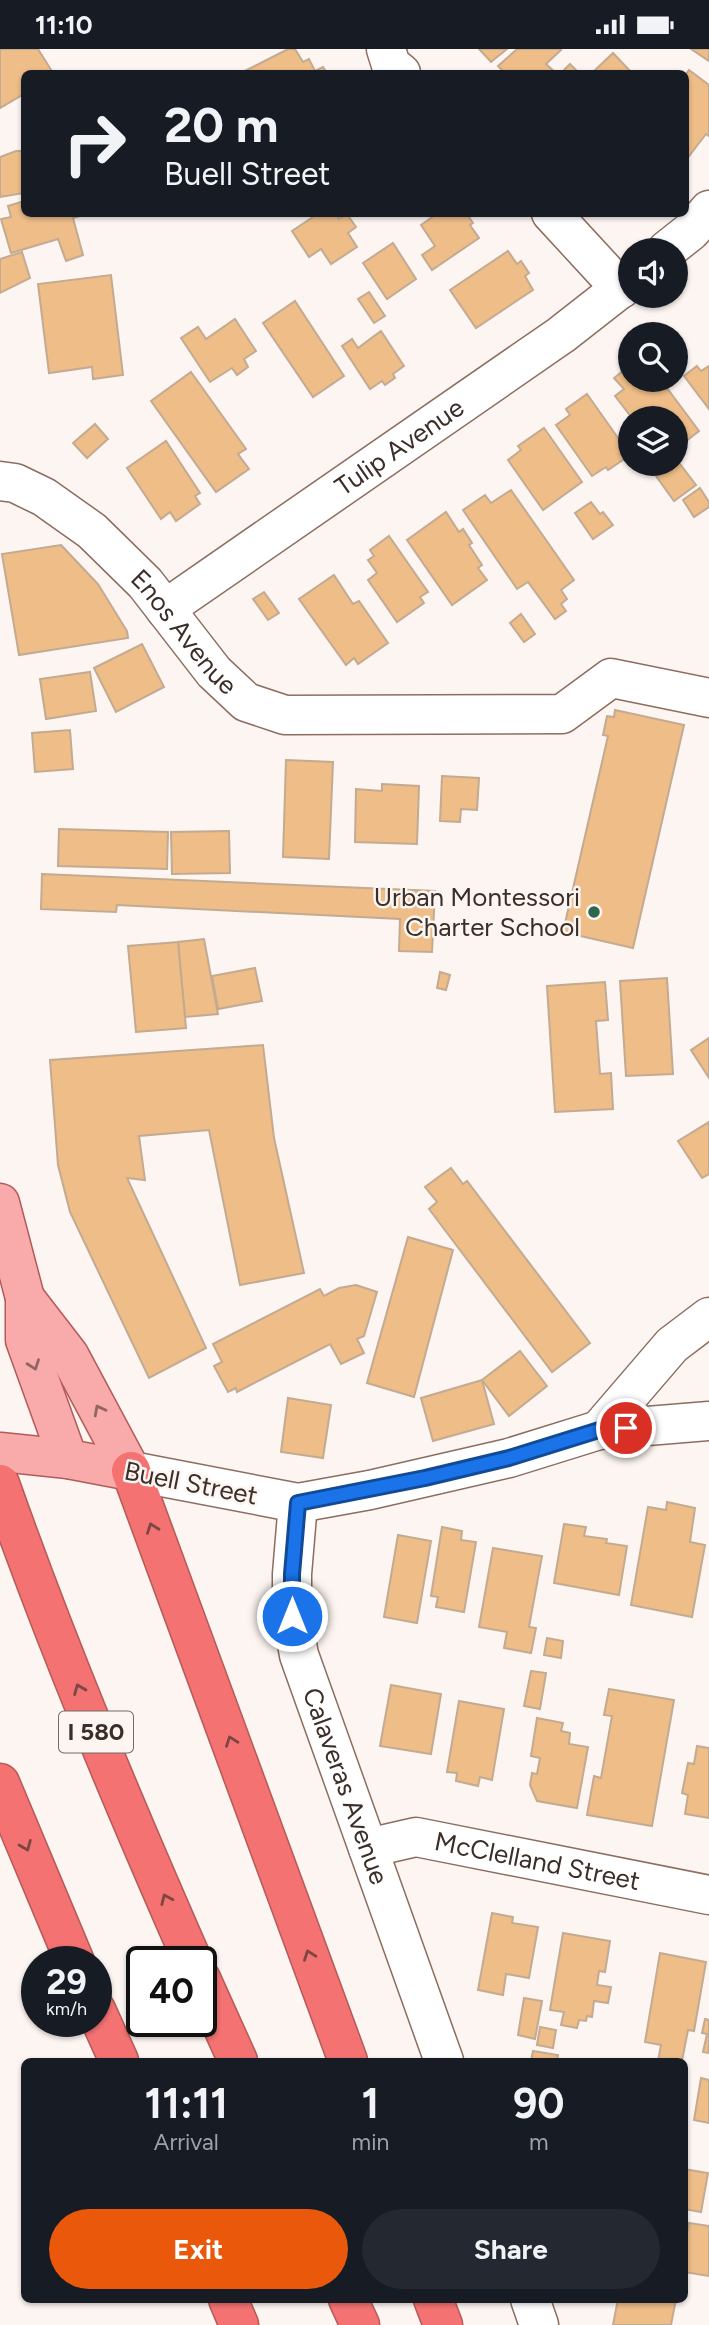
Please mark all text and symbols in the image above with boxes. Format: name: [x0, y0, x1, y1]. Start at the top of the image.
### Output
text: 11:10: [35, 9, 93, 41]
text: 20 m: [164, 95, 279, 154]
icon: right: [49, 98, 140, 189]
text: Buell Street: [164, 155, 330, 193]
map controls: [618, 238, 688, 476]
button: sound: [618, 238, 688, 308]
button: search: [618, 322, 688, 392]
street label: Tulip Avenue: [329, 391, 470, 502]
button: layers: [618, 406, 688, 476]
street label: Enos Avenue: [124, 562, 244, 701]
place label: Urban Montessori Charter School: [374, 881, 580, 943]
marker: Urban Montessori Charter School: [586, 904, 602, 920]
one-way arrow: [26, 1358, 40, 1370]
pin: [596, 1398, 656, 1458]
one-way arrow: [93, 1405, 107, 1418]
icon: arrive: [607, 1409, 645, 1447]
street label: Buell Street: [122, 1454, 261, 1512]
one-way arrow: [146, 1522, 160, 1534]
position arrow: [255, 1579, 329, 1653]
street label: Calaveras Avenue: [296, 1683, 396, 1889]
one-way arrow: [73, 1684, 87, 1696]
road number: I 580: [59, 1711, 133, 1752]
one-way arrow: [225, 1736, 239, 1748]
street label: McClelland Street: [432, 1825, 643, 1897]
one-way arrow: [17, 1839, 31, 1851]
one-way arrow: [160, 1894, 174, 1907]
speed limit sign: 40: [126, 1946, 217, 2037]
one-way arrow: [304, 1949, 318, 1961]
text: 29: [46, 1961, 87, 2003]
text: km/h: [46, 1998, 87, 2020]
text: 11:11: [145, 2078, 228, 2129]
text: 1: [362, 2078, 379, 2129]
text: 90: [513, 2078, 564, 2129]
text: Arrival: [154, 2128, 219, 2156]
text: min: [352, 2128, 389, 2156]
text: m: [529, 2128, 548, 2156]
button: Exit: [49, 2209, 348, 2289]
button: Share: [362, 2209, 660, 2289]

